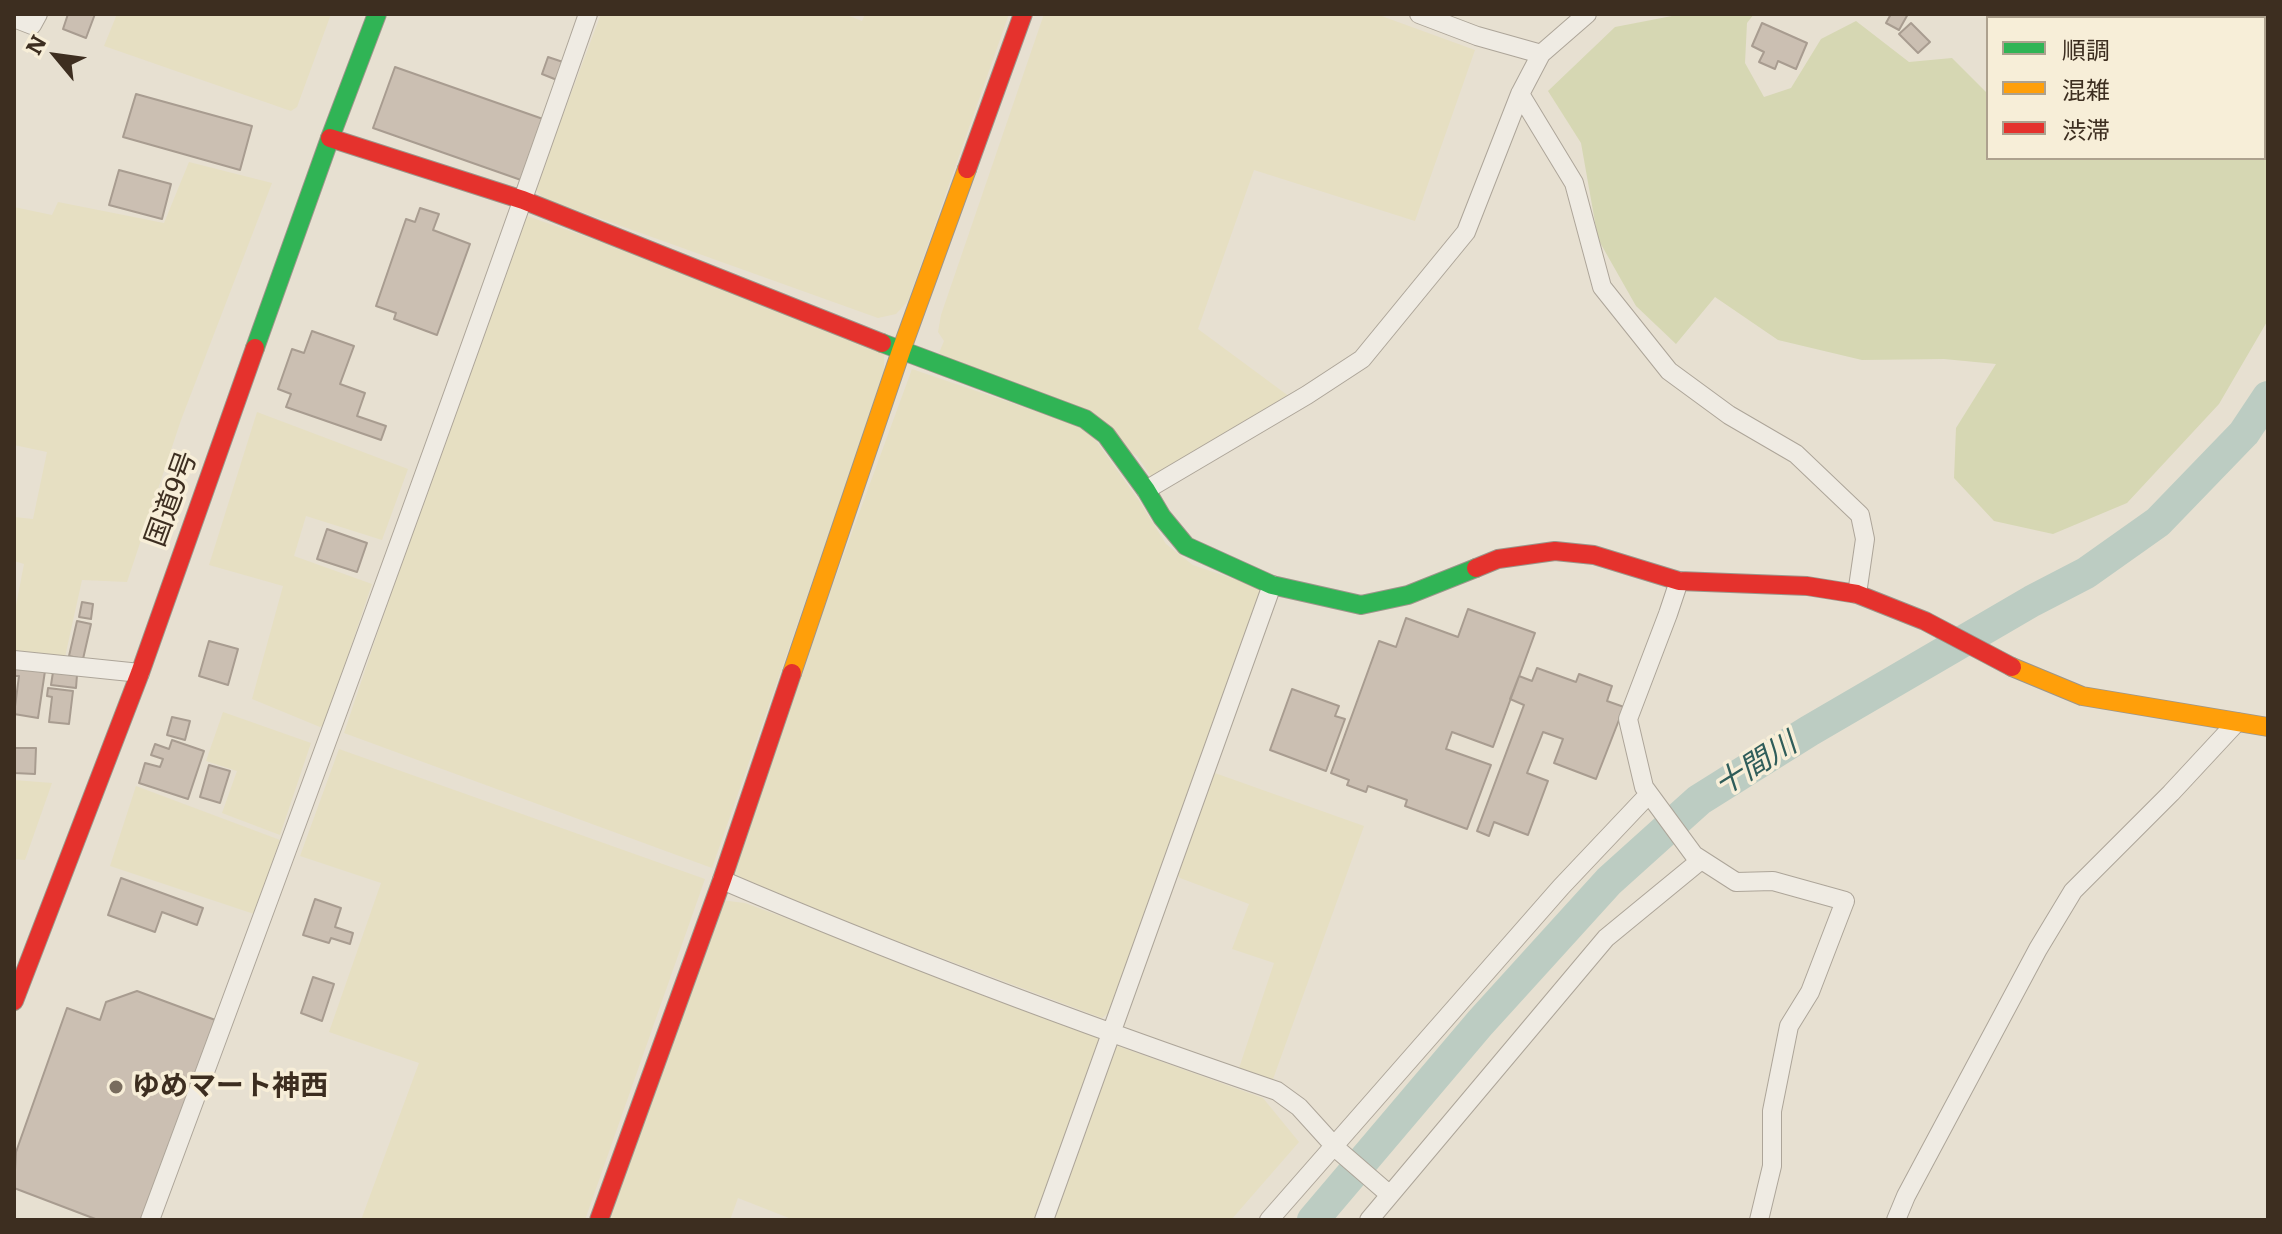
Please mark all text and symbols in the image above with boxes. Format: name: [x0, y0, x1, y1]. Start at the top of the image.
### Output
north arrow: [16, 16, 96, 96]
legend: [1986, 16, 2266, 160]
text: N: [16, 28, 53, 60]
text: 順調: [2062, 31, 2110, 66]
text: 混雑: [2062, 71, 2110, 106]
text: 渋滞: [2062, 111, 2110, 146]
street label: 国道9号: [139, 447, 205, 551]
water label: 十間川: [1708, 726, 1804, 804]
place label: ゆめマート神西: [132, 1070, 328, 1104]
marker: ゆめマート神西: [107, 1078, 125, 1096]

